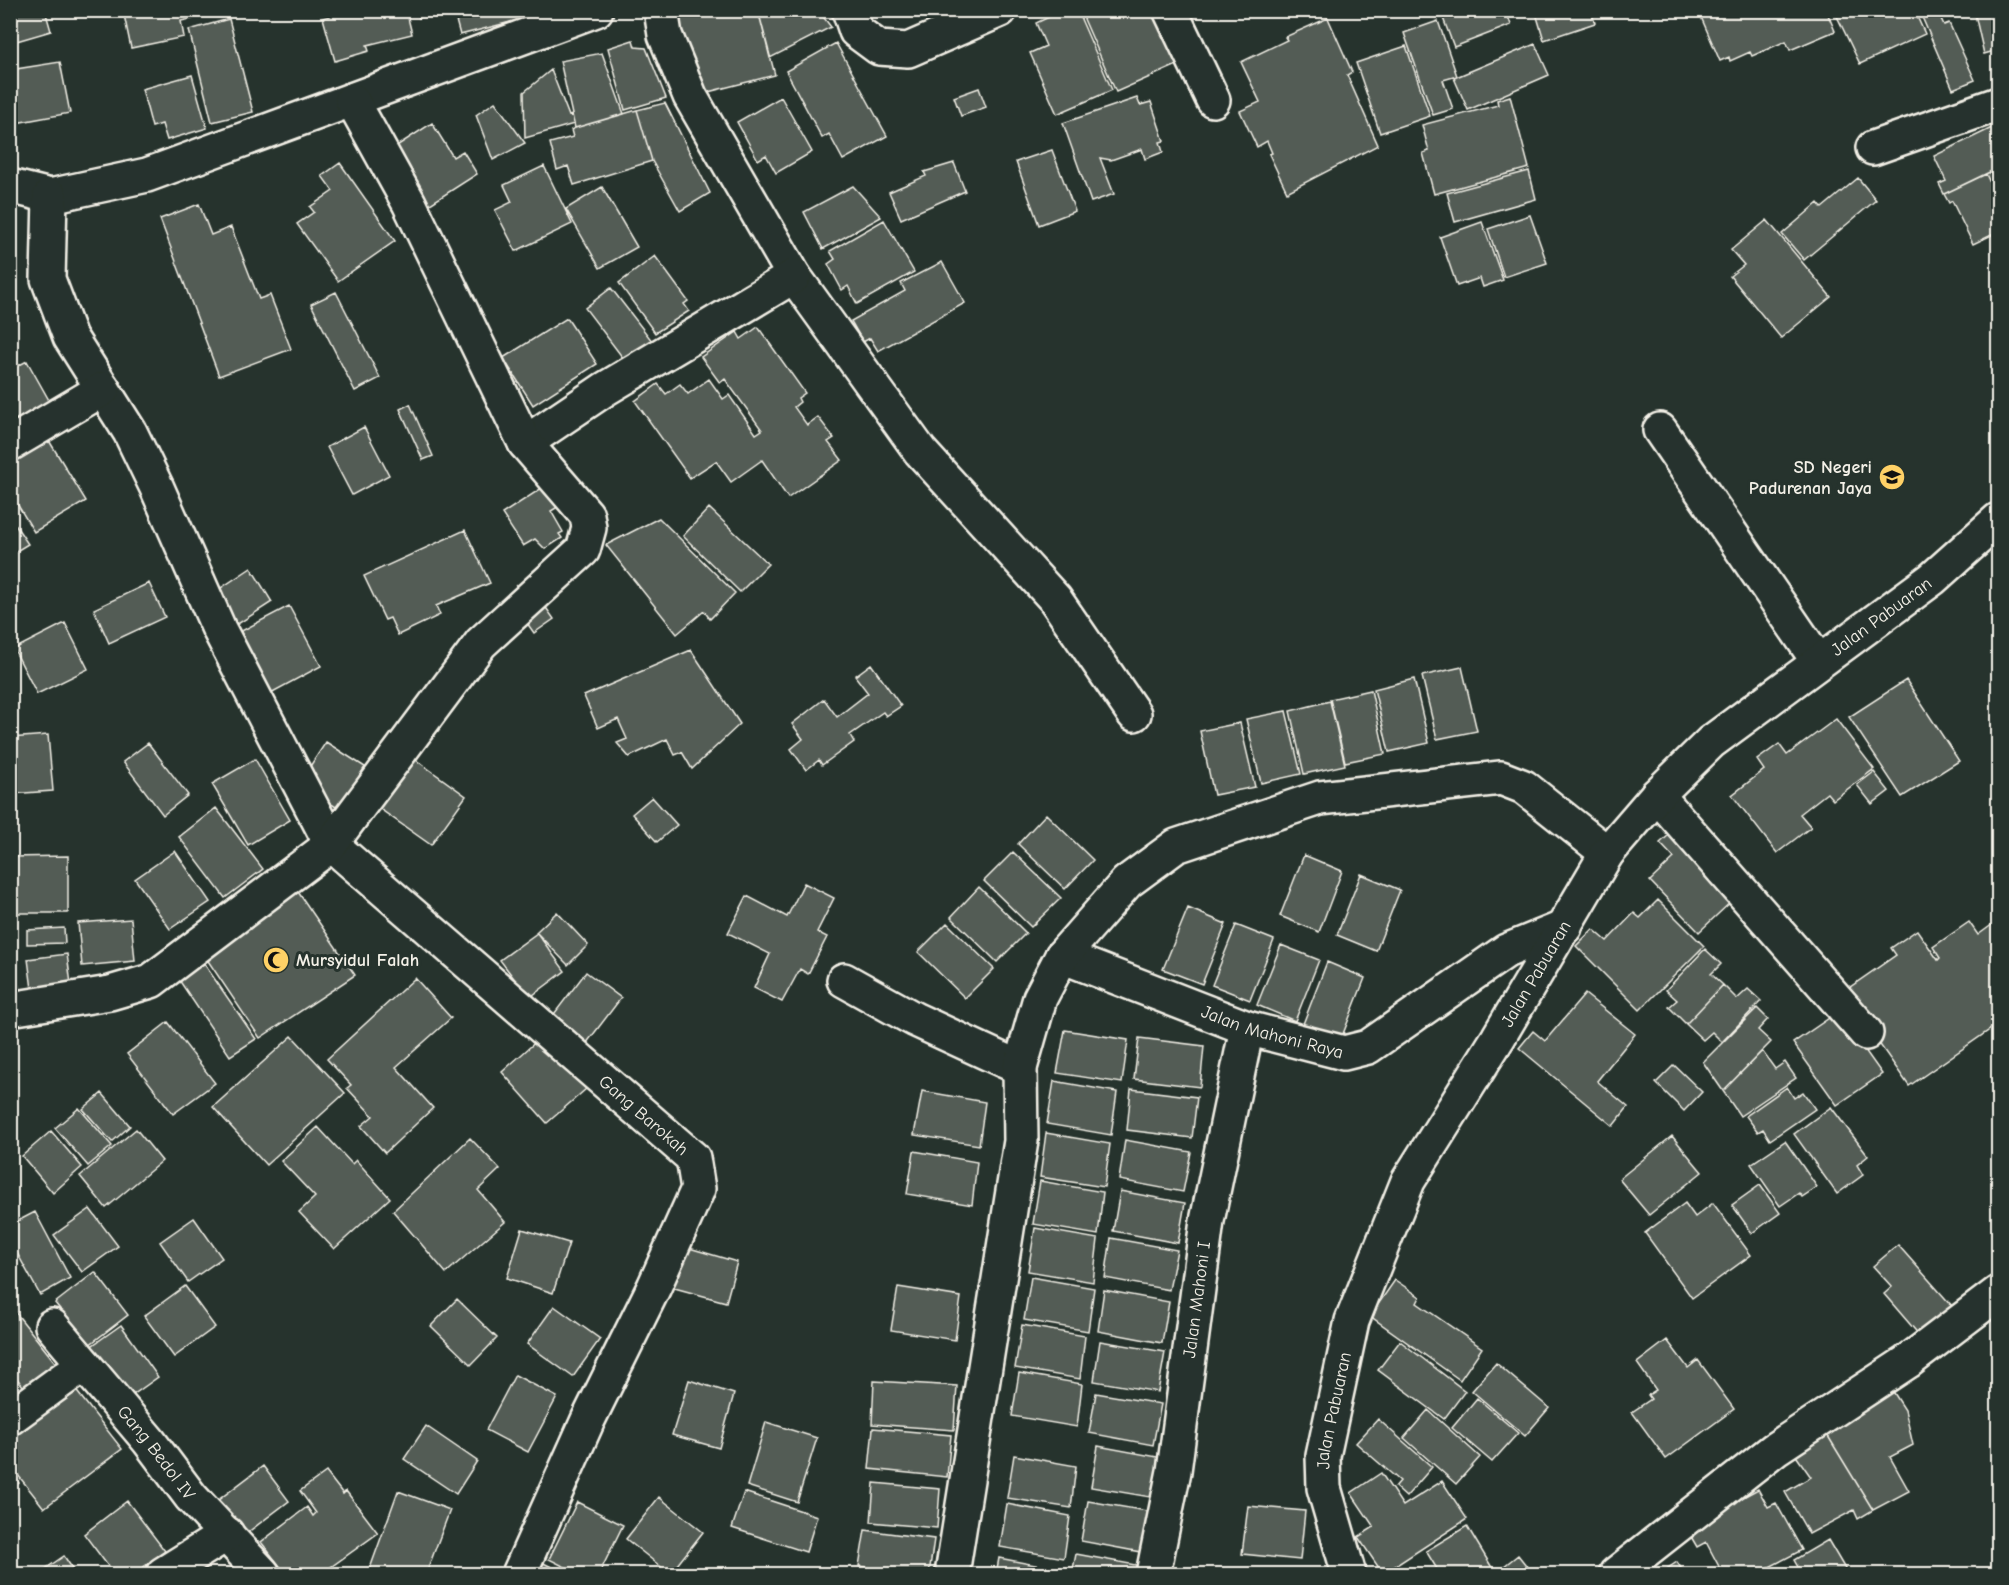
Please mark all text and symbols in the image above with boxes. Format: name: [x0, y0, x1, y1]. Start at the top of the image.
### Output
place label: SD Negeri Padurenan Jaya: [1749, 457, 1872, 499]
school or university icon: SD Negeri Padurenan Jaya: [1877, 462, 1907, 492]
street label: Jalan Pabuaran: [1827, 573, 1936, 661]
street label: Jalan Pabuaran: [1497, 917, 1576, 1031]
mosque icon: Mursyidul Falah: [261, 945, 291, 975]
place label: Mursyidul Falah: [296, 950, 419, 971]
street label: Jalan Mahoni Raya: [1198, 1001, 1345, 1063]
street label: Gang Barokah: [594, 1071, 693, 1160]
street label: Jalan Mahoni I: [1179, 1240, 1215, 1359]
street label: Jalan Pabuaran: [1313, 1350, 1356, 1470]
street label: Gang Bedol IV: [113, 1401, 199, 1504]

